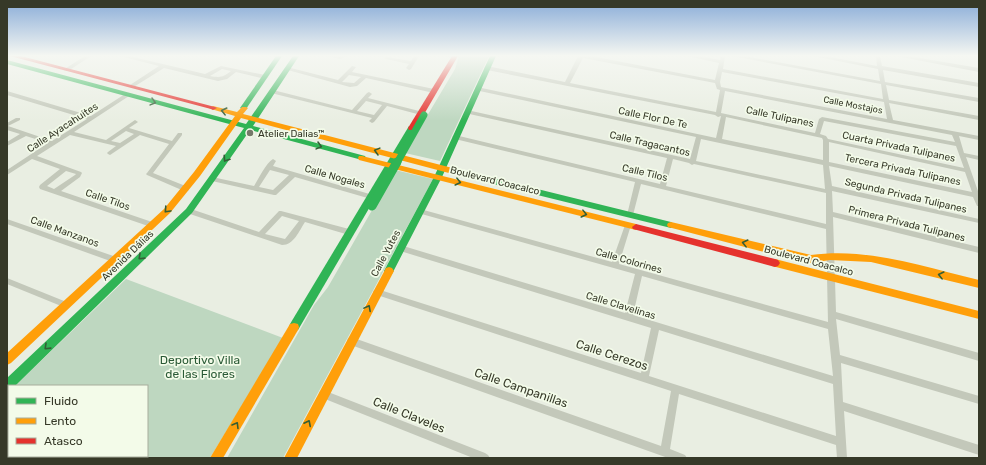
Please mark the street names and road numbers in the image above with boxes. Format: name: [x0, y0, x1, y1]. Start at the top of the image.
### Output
street label: Calle Mostajos: [823, 94, 884, 116]
street label: Calle Ayacahuites: [25, 100, 100, 155]
street label: Calle Tulipanes: [745, 104, 815, 130]
street label: Calle Flor De Te: [617, 105, 689, 131]
street label: Calle Tragacantos: [608, 129, 691, 159]
street label: Cuarta Privada Tulipanes: [841, 129, 956, 165]
street label: Tercera Privada Tulipanes: [844, 152, 962, 188]
street label: Calle Tilos: [621, 162, 669, 184]
street label: Calle Nogales: [303, 163, 366, 191]
street label: Boulevard Coacalco: [449, 164, 541, 198]
street label: Segunda Privada Tulipanes: [843, 176, 968, 216]
street label: Calle Tilos: [84, 187, 132, 213]
street label: Primera Privada Tulipanes: [847, 204, 966, 244]
street label: Calle Manzanos: [29, 214, 101, 250]
street label: Avenida Dálias: [99, 228, 156, 284]
street label: Calle Yutes: [369, 228, 403, 279]
street label: Boulevard Coacalco: [763, 243, 855, 279]
street label: Calle Colorines: [594, 246, 663, 276]
street label: Calle Clavelinas: [584, 290, 657, 322]
street label: Calle Cerezos: [574, 337, 650, 373]
street label: Calle Campanillas: [472, 365, 570, 411]
street label: Calle Claveles: [371, 394, 447, 436]

